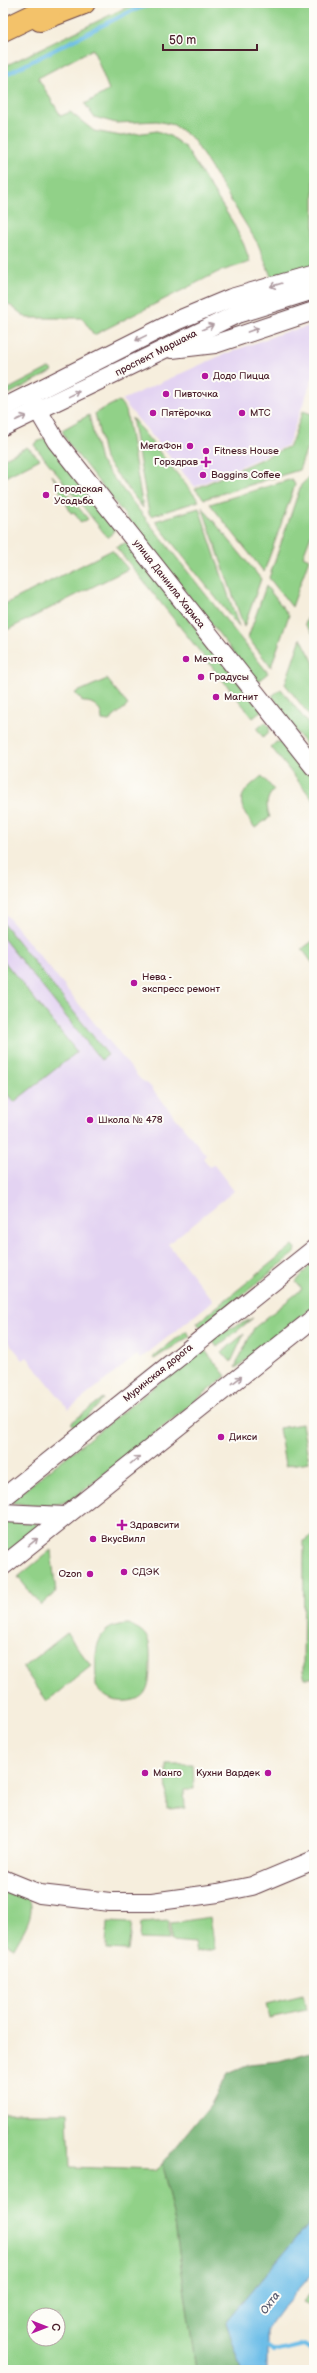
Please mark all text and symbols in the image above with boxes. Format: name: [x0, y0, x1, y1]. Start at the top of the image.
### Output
scale bar: [163, 26, 257, 52]
text: 50 m: [169, 33, 196, 48]
one-way arrow: [270, 282, 283, 289]
one-way arrow: [202, 322, 214, 330]
one-way arrow: [247, 326, 259, 334]
street label: проспект Маршака: [113, 327, 199, 379]
one-way arrow: [135, 335, 147, 342]
place label: Додо Пицца: [213, 370, 270, 382]
marker: Додо Пицца: [200, 371, 210, 381]
place label: Пивточка: [174, 388, 218, 400]
marker: Пивточка: [161, 389, 171, 399]
one-way arrow: [67, 390, 79, 397]
place label: Пятёрочка: [161, 407, 211, 419]
place label: МТС: [250, 407, 271, 419]
marker: Пятёрочка: [148, 408, 158, 418]
marker: МТС: [237, 408, 247, 418]
one-way arrow: [14, 414, 26, 422]
place label: МегаФон: [140, 440, 182, 452]
marker: МегаФон: [185, 441, 195, 451]
place label: Fitness House: [214, 445, 279, 457]
marker: Fitness House: [201, 446, 211, 456]
place label: Горздрав: [154, 456, 199, 468]
marker: Горздрав: [201, 457, 211, 467]
place label: Baggins Coffee: [211, 469, 280, 481]
marker: Baggins Coffee: [198, 470, 208, 480]
place label: Городская Усадьба: [54, 483, 103, 507]
marker: Городская Усадьба: [41, 490, 51, 500]
street label: улица Даниила Хармса: [131, 537, 207, 631]
place label: Мечта: [194, 653, 224, 665]
marker: Мечта: [181, 654, 191, 664]
place label: Градусы: [209, 671, 249, 683]
marker: Градусы: [196, 672, 206, 682]
place label: Магнит: [224, 691, 258, 703]
marker: Магнит: [211, 692, 221, 702]
place label: Нева - экспресс ремонт: [142, 971, 220, 995]
marker: Нева - экспресс ремонт: [129, 978, 139, 988]
place label: Школа № 478: [98, 1114, 163, 1126]
marker: Школа № 478: [85, 1115, 95, 1125]
street label: Муринская дорога: [121, 1341, 195, 1405]
one-way arrow: [231, 1375, 242, 1384]
place label: Дикси: [229, 1431, 257, 1443]
marker: Дикси: [216, 1432, 226, 1442]
one-way arrow: [129, 1456, 140, 1465]
place label: Здравсити: [130, 1519, 179, 1531]
marker: Здравсити: [117, 1520, 127, 1530]
place label: ВкусВилл: [101, 1533, 146, 1545]
marker: ВкусВилл: [88, 1534, 98, 1544]
one-way arrow: [28, 1537, 39, 1546]
place label: СДЭК: [132, 1566, 160, 1578]
marker: СДЭК: [119, 1567, 129, 1577]
place label: Ozon: [59, 1568, 82, 1580]
marker: Ozon: [85, 1569, 95, 1579]
place label: Манго: [153, 1767, 182, 1779]
place label: Кухни Вардек: [196, 1767, 261, 1779]
marker: Манго: [140, 1768, 150, 1778]
marker: Кухни Вардек: [263, 1768, 273, 1778]
water label: Охта: [258, 2289, 283, 2317]
north arrow: [26, 2307, 66, 2347]
text: С: [49, 2323, 62, 2331]

